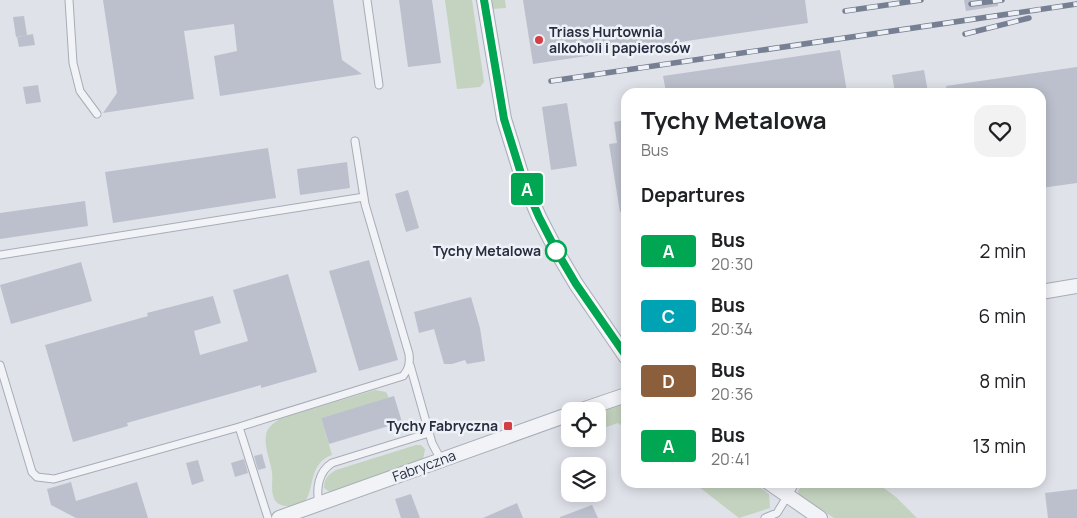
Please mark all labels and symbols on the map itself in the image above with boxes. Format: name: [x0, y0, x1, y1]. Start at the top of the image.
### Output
place label: Triass Hurtownia alkoholi i papierosów: [549, 22, 691, 57]
marker: Triass Hurtownia alkoholi i papierosów: [533, 34, 545, 46]
line badge: A: [511, 173, 543, 205]
marker: Tychy Metalowa: [545, 240, 567, 262]
place label: Tychy Metalowa: [433, 241, 541, 260]
place label: Tychy Fabryczna: [386, 416, 498, 435]
marker: Tychy Fabryczna: [502, 420, 514, 432]
street label: Fabryczna: [389, 445, 458, 486]

